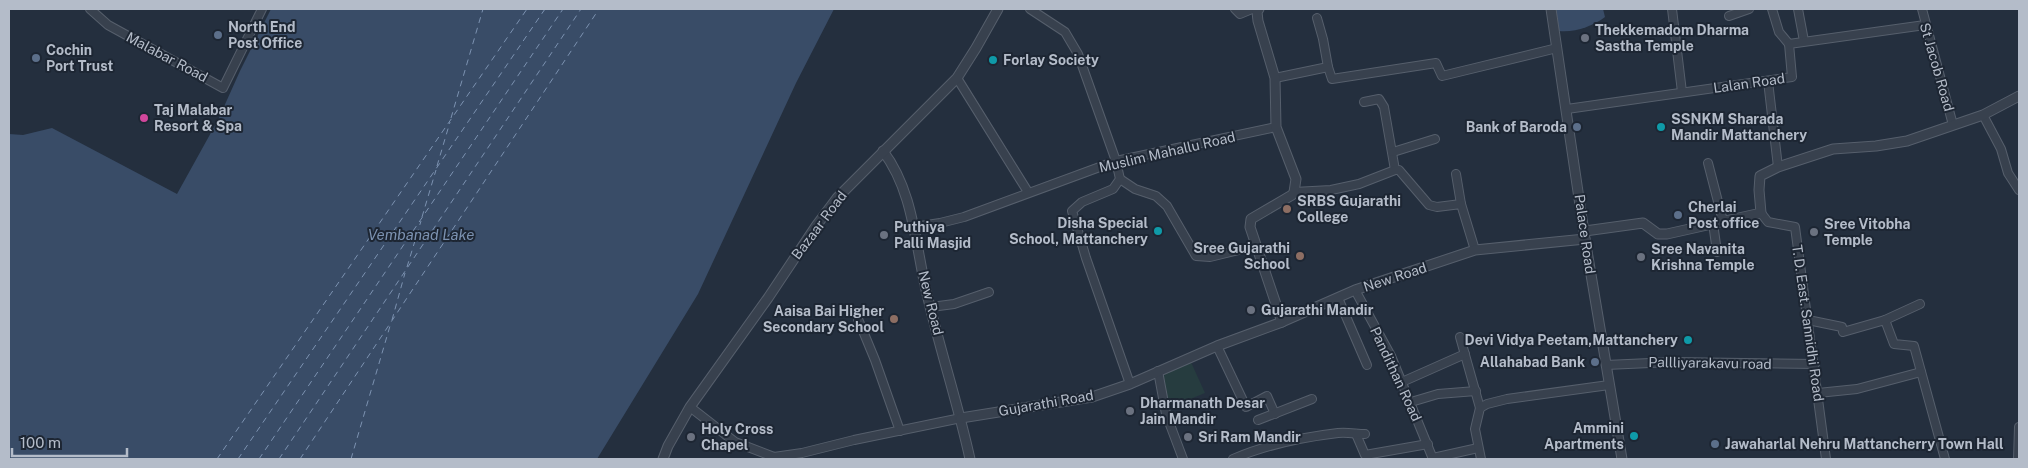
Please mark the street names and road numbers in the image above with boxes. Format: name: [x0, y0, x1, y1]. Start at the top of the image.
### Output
street label: St Jacob Road: [1917, 21, 1957, 113]
street label: Malabar Road: [123, 29, 211, 85]
street label: Lalan Road: [1712, 70, 1786, 96]
street label: Muslim Mahallu Road: [1097, 129, 1237, 175]
street label: Bazaar Road: [788, 188, 850, 262]
street label: Palace Road: [1571, 193, 1599, 275]
street label: T. D. East. Sannidhi Road: [1789, 244, 1827, 402]
street label: New Road: [1361, 259, 1429, 295]
street label: New Road: [915, 269, 947, 337]
street label: Pandithan Road: [1367, 324, 1425, 424]
street label: Pallliyarakavu road: [1648, 354, 1772, 372]
street label: Gujarathi Road: [997, 387, 1095, 419]

